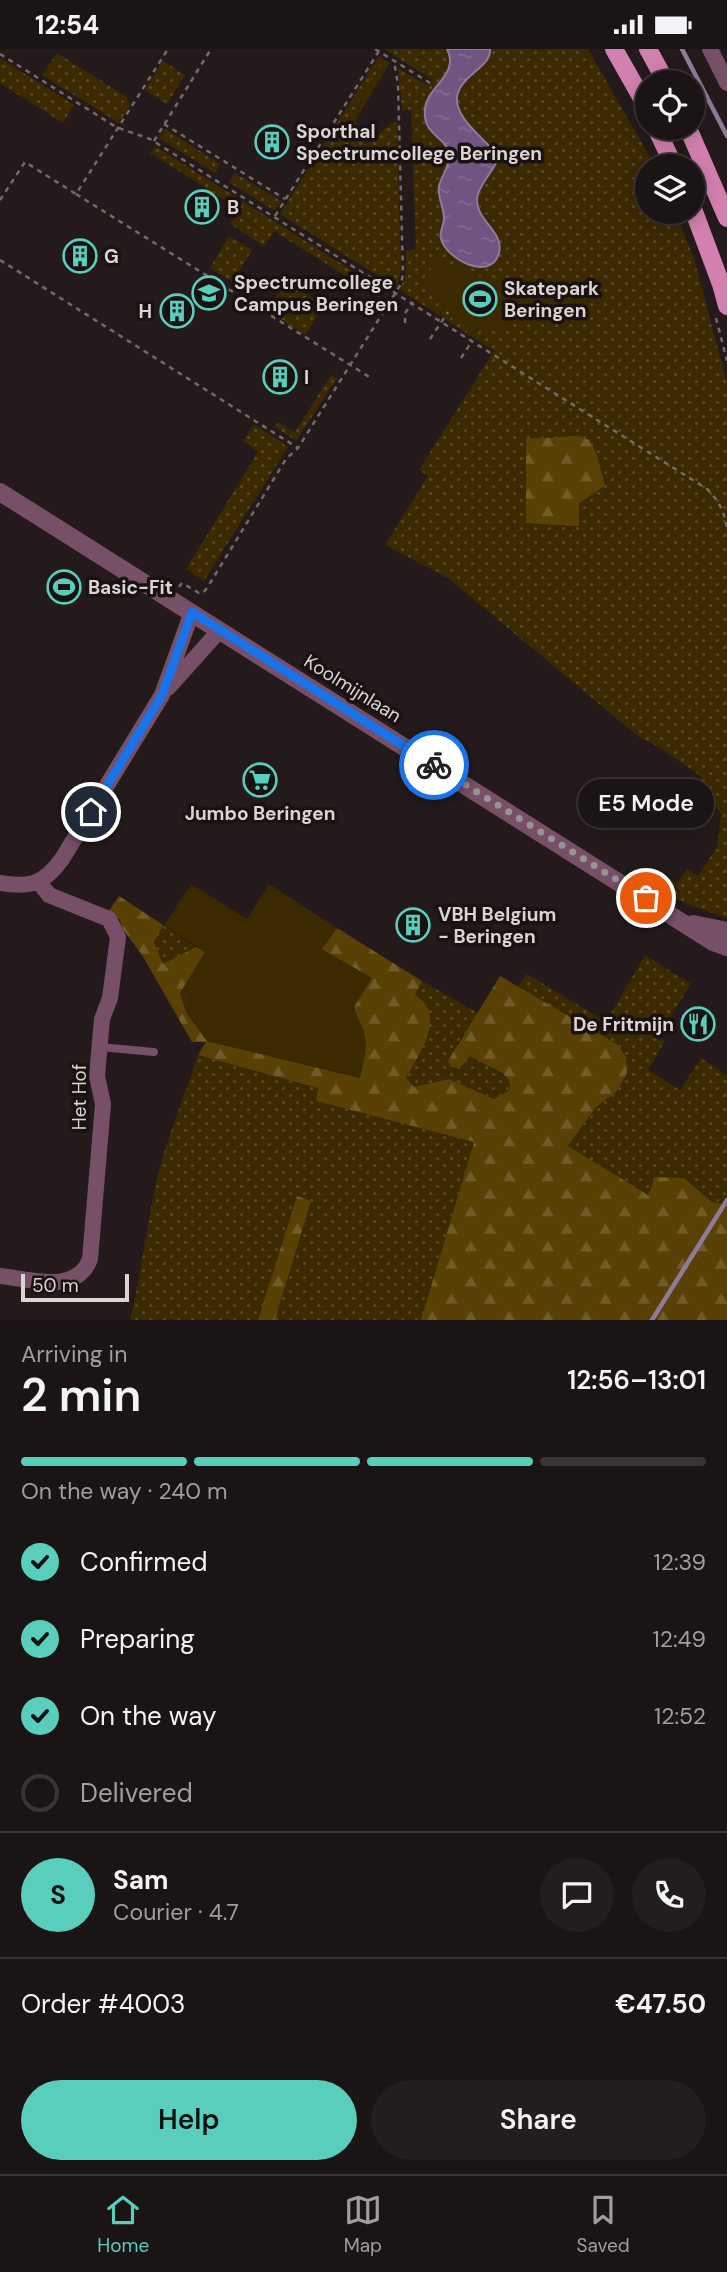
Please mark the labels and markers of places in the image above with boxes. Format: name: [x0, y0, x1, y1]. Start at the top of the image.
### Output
place label: Sporthal Spectrumcollege Beringen: [296, 119, 542, 166]
building icon: Sporthal Spectrumcollege Beringen: [253, 123, 291, 161]
building icon: B: [183, 188, 221, 226]
place label: B: [227, 195, 239, 220]
building icon: G: [61, 237, 99, 275]
place label: G: [104, 244, 119, 269]
place label: Spectrumcollege Campus Beringen: [234, 270, 398, 317]
school or university icon: Spectrumcollege Campus Beringen: [190, 274, 228, 312]
place label: Skatepark Beringen: [504, 276, 599, 323]
sports icon: Skatepark Beringen: [461, 280, 499, 318]
building icon: H: [158, 292, 196, 330]
place label: H: [138, 299, 152, 324]
building icon: I: [261, 358, 299, 396]
place label: I: [304, 365, 309, 390]
sports icon: Basic-Fit: [45, 568, 83, 606]
place label: Basic-Fit: [88, 575, 173, 600]
supermarket icon: Jumbo Beringen: [241, 761, 279, 799]
callout: E5 Mode: [578, 779, 714, 828]
pin: [61, 782, 121, 842]
place label: Jumbo Beringen: [185, 801, 335, 826]
pin: [616, 868, 676, 928]
place label: VBH Belgium - Beringen: [438, 902, 556, 949]
building icon: VBH Belgium - Beringen: [394, 906, 432, 944]
restaurant icon: De Fritmijn: [679, 1005, 717, 1043]
place label: De Fritmijn: [573, 1012, 674, 1037]

